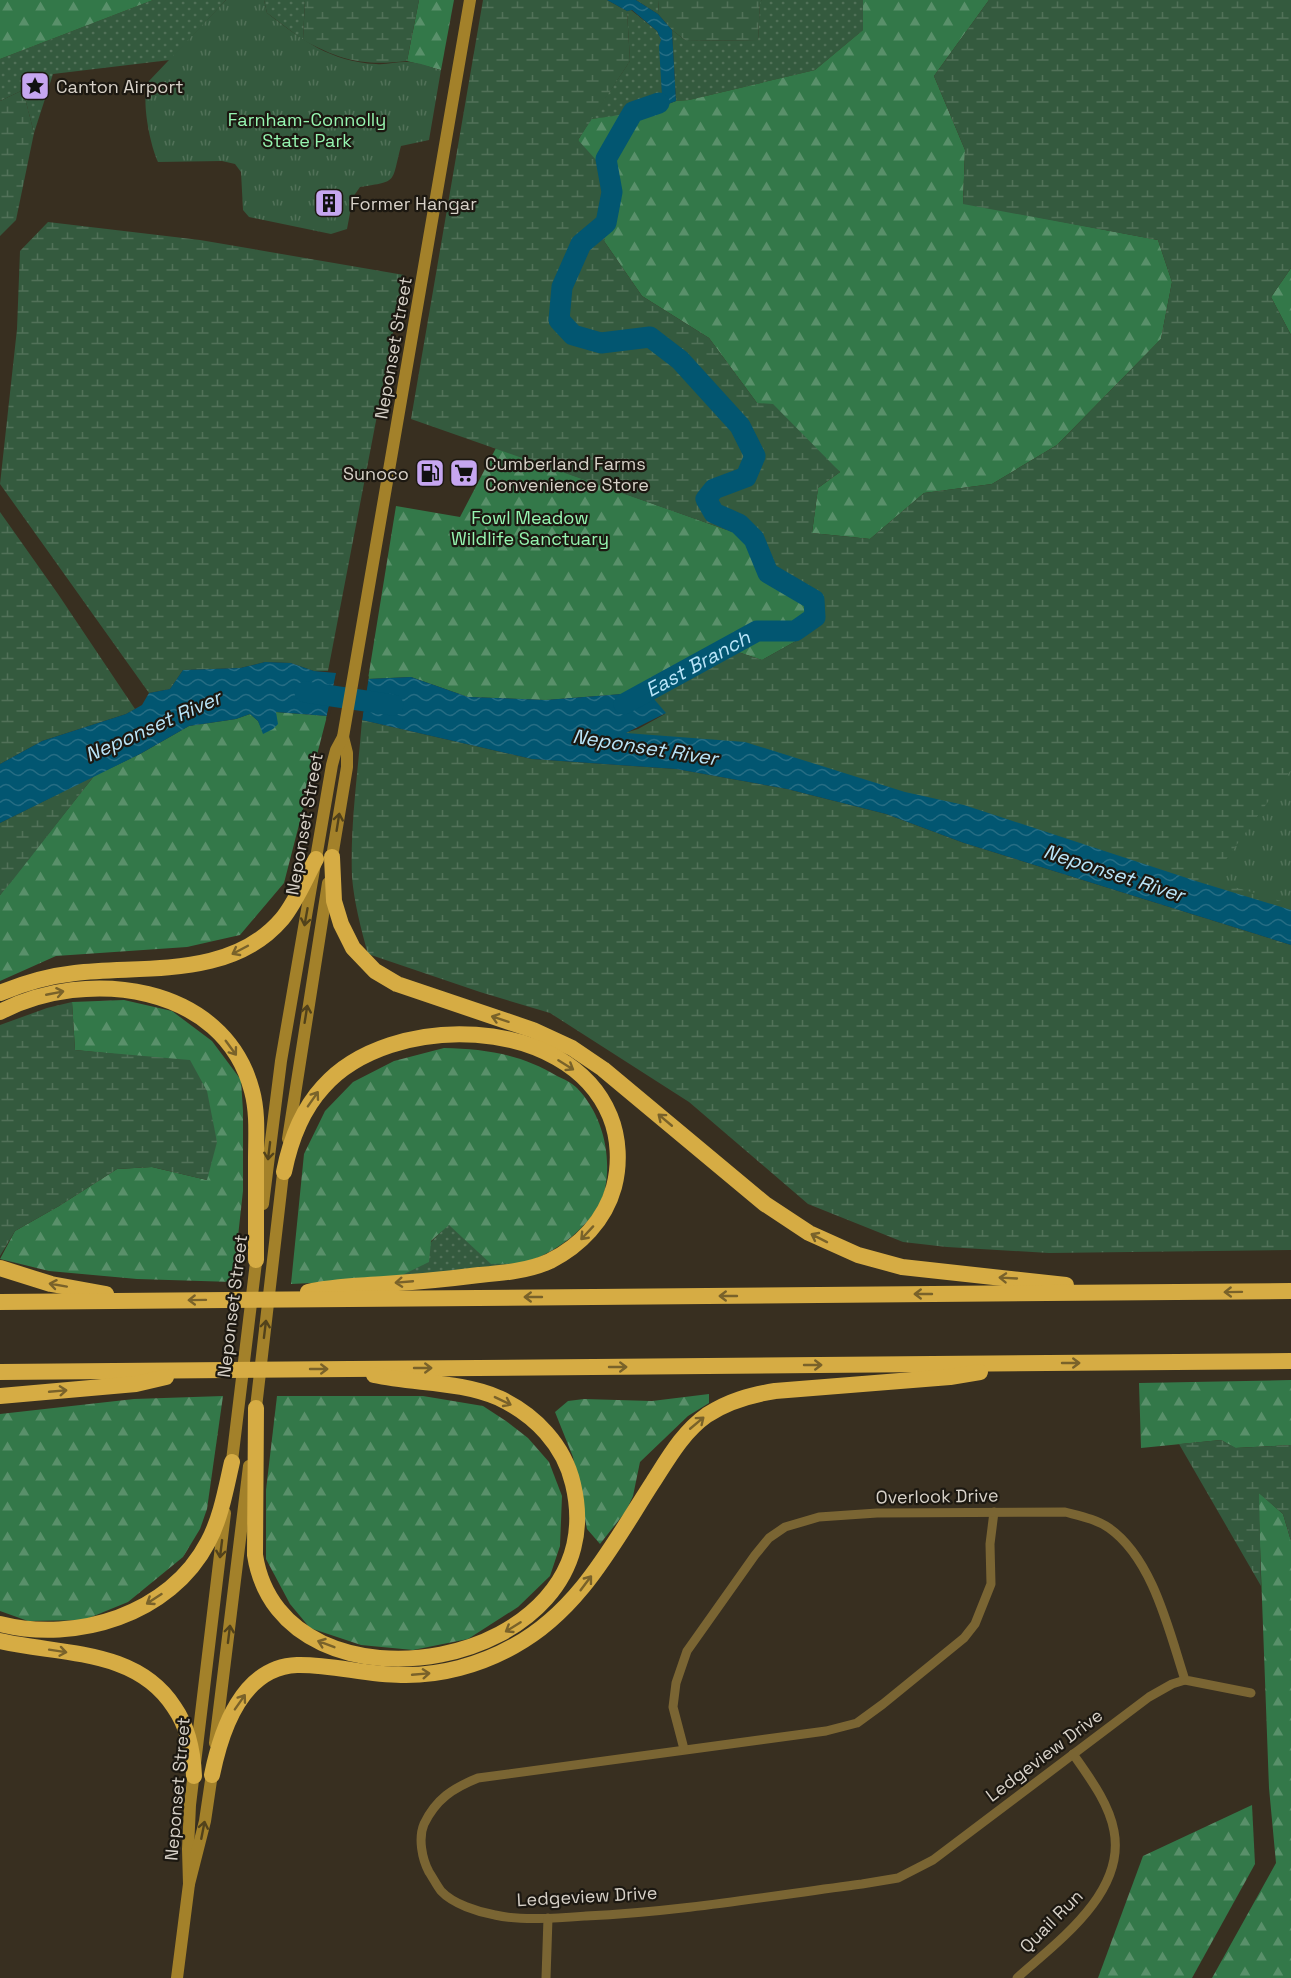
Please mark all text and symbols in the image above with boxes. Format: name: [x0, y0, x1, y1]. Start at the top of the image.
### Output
place icon: Canton Airport: [19, 70, 51, 102]
place label: Canton Airport: [56, 75, 184, 98]
park label: Farnham-Connolly State Park: [228, 108, 386, 152]
building icon: Former Hangar: [313, 187, 345, 219]
place label: Former Hangar: [350, 192, 477, 215]
street label: Neponset Street: [369, 275, 417, 421]
place label: Cumberland Farms Convenience Store: [485, 452, 649, 496]
fuel station icon: Sunoco: [414, 457, 446, 489]
supermarket icon: Cumberland Farms Convenience Store: [448, 457, 480, 489]
place label: Sunoco: [343, 462, 409, 485]
park label: Fowl Meadow Wildlife Sanctuary: [451, 506, 609, 550]
water label: East Branch: [641, 624, 755, 703]
water label: Neponset River: [81, 683, 227, 768]
water label: Neponset River: [571, 723, 722, 772]
street label: Neponset Street: [280, 751, 328, 897]
one-way arrow: [333, 813, 344, 832]
water label: Neponset River: [1040, 838, 1190, 909]
one-way arrow: [300, 906, 311, 926]
one-way arrow: [231, 945, 249, 957]
one-way arrow: [45, 987, 64, 998]
one-way arrow: [301, 1005, 312, 1025]
one-way arrow: [491, 1013, 510, 1024]
one-way arrow: [225, 1039, 238, 1055]
one-way arrow: [557, 1059, 574, 1071]
one-way arrow: [307, 1092, 319, 1108]
one-way arrow: [658, 1113, 673, 1127]
one-way arrow: [263, 1140, 274, 1160]
one-way arrow: [580, 1225, 594, 1240]
one-way arrow: [811, 1232, 829, 1244]
street label: Neponset Street: [212, 1233, 252, 1379]
one-way arrow: [999, 1272, 1019, 1283]
one-way arrow: [394, 1277, 414, 1288]
one-way arrow: [49, 1279, 68, 1290]
one-way arrow: [1223, 1286, 1243, 1298]
one-way arrow: [914, 1288, 934, 1300]
one-way arrow: [719, 1290, 739, 1302]
one-way arrow: [524, 1291, 544, 1303]
one-way arrow: [187, 1294, 207, 1306]
one-way arrow: [260, 1320, 271, 1340]
one-way arrow: [1061, 1357, 1081, 1369]
one-way arrow: [803, 1359, 823, 1371]
one-way arrow: [608, 1361, 628, 1373]
one-way arrow: [413, 1362, 433, 1374]
one-way arrow: [309, 1363, 329, 1375]
one-way arrow: [48, 1385, 68, 1396]
one-way arrow: [494, 1396, 512, 1408]
one-way arrow: [689, 1417, 705, 1430]
street label: Overlook Drive: [875, 1483, 999, 1509]
one-way arrow: [215, 1539, 226, 1559]
one-way arrow: [580, 1576, 593, 1592]
one-way arrow: [146, 1593, 163, 1605]
one-way arrow: [505, 1622, 522, 1634]
one-way arrow: [223, 1625, 234, 1644]
one-way arrow: [317, 1638, 336, 1649]
one-way arrow: [47, 1646, 67, 1657]
one-way arrow: [410, 1668, 430, 1679]
one-way arrow: [234, 1694, 246, 1710]
street label: Ledgeview Drive: [981, 1704, 1107, 1806]
street label: Neponset Street: [159, 1716, 195, 1862]
one-way arrow: [198, 1821, 210, 1840]
street label: Ledgeview Drive: [516, 1881, 658, 1911]
street label: Quail Run: [1014, 1884, 1088, 1958]

